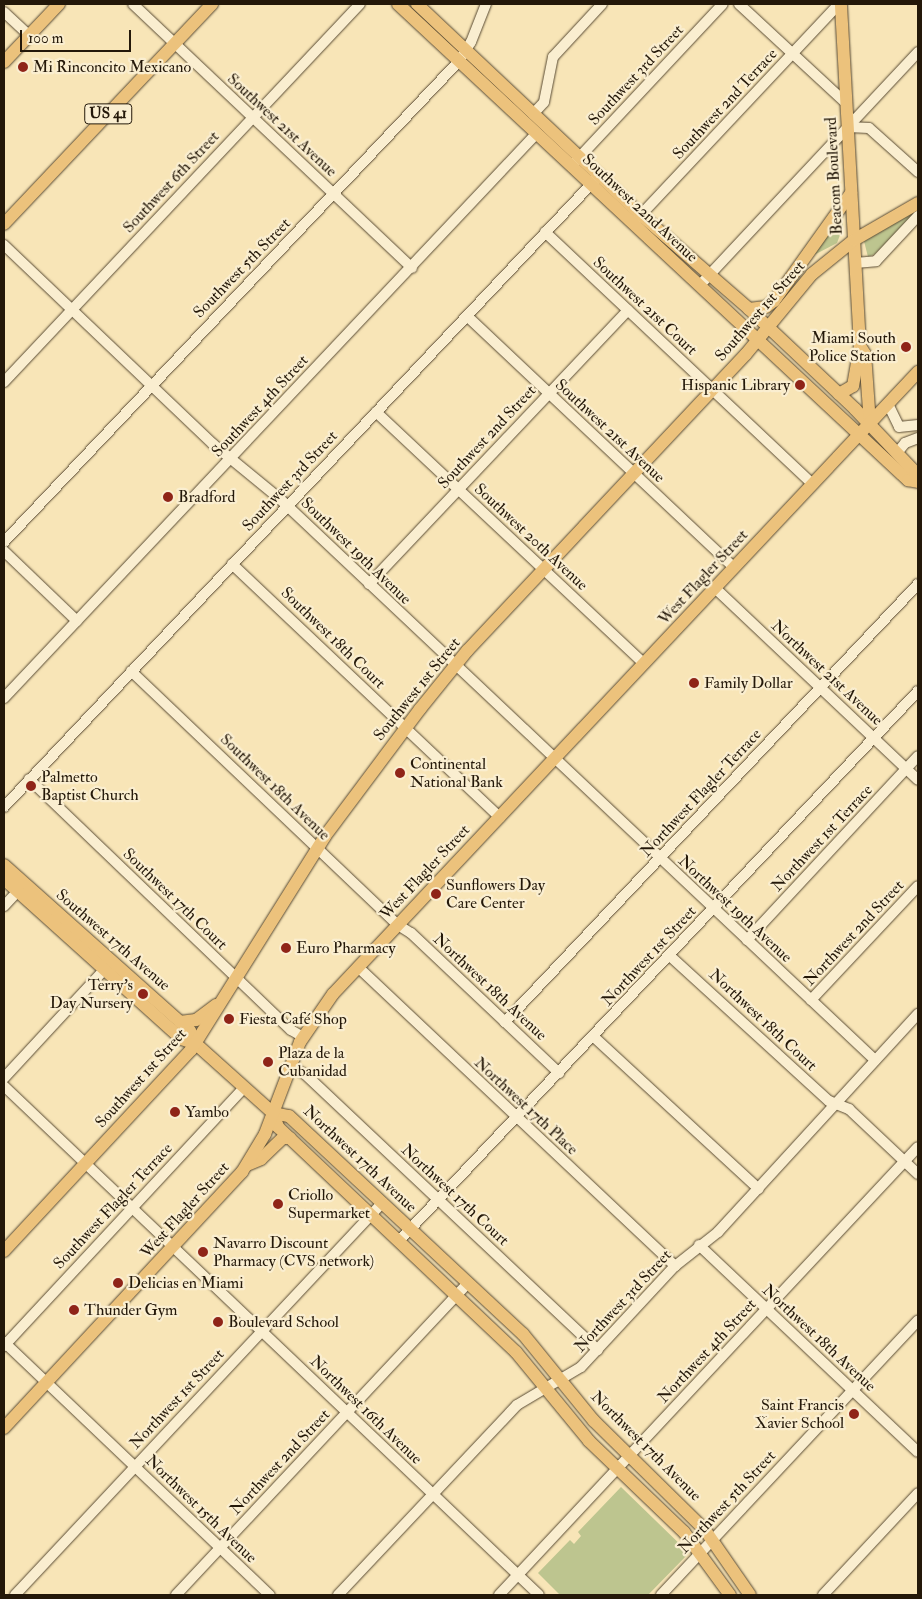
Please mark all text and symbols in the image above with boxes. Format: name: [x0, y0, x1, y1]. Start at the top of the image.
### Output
scale bar: [22, 20, 134, 52]
street label: Southwest 3rd Street: [584, 21, 688, 129]
text: 100 m: [28, 29, 63, 48]
street label: Southwest 2nd Terrace: [669, 45, 781, 163]
place label: Mi Rinconcito Mexicano: [33, 57, 191, 77]
marker: Mi Rinconcito Mexicano: [17, 61, 29, 73]
street label: Southwest 21st Avenue: [223, 69, 341, 181]
road number: US 41: [83, 102, 133, 126]
street label: Beacom Boulevard: [821, 117, 847, 235]
street label: Southwest 6th Street: [119, 127, 223, 237]
street label: Southwest 22nd Avenue: [578, 150, 702, 266]
street label: Southwest 5th Street: [190, 214, 294, 322]
street label: Southwest 21st Court: [589, 253, 701, 359]
street label: Southwest 1st Street: [711, 257, 809, 365]
place label: Miami South Police Station: [809, 328, 896, 366]
marker: Miami South Police Station: [900, 341, 912, 353]
street label: Southwest 4th Street: [208, 351, 312, 461]
street label: Southwest 21st Avenue: [551, 375, 669, 487]
place label: Hispanic Library: [681, 375, 790, 395]
marker: Hispanic Library: [794, 379, 806, 391]
street label: Southwest 2nd Street: [434, 381, 540, 493]
street label: Southwest 3rd Street: [238, 427, 342, 535]
street label: Southwest 20th Avenue: [470, 479, 592, 595]
place label: Bradford: [178, 487, 235, 507]
marker: Bradford: [162, 491, 174, 503]
street label: Southwest 19th Avenue: [297, 493, 415, 609]
street label: West Flagler Street: [654, 526, 752, 628]
street label: Southwest 18th Court: [277, 583, 389, 693]
street label: Northwest 21st Avenue: [767, 616, 887, 730]
street label: Southwest 1st Street: [370, 634, 464, 744]
place label: Family Dollar: [704, 673, 793, 693]
marker: Family Dollar: [688, 677, 700, 689]
street label: Northwest Flagler Terrace: [637, 725, 765, 861]
street label: Southwest 18th Avenue: [216, 730, 334, 844]
place label: Continental National Bank: [410, 754, 503, 792]
place label: Palmetto Baptist Church: [41, 767, 139, 805]
marker: Continental National Bank: [394, 767, 406, 779]
marker: Palmetto Baptist Church: [25, 780, 37, 792]
street label: Northwest 1st Terrace: [767, 780, 877, 896]
street label: West Flagler Street: [376, 821, 474, 923]
street label: Southwest 17th Court: [119, 844, 231, 954]
street label: Northwest 19th Avenue: [674, 851, 796, 967]
place label: Sunflowers Day Care Center: [446, 875, 545, 913]
street label: Northwest 2nd Street: [800, 876, 908, 990]
street label: Southwest 17th Avenue: [52, 885, 174, 995]
marker: Sunflowers Day Care Center: [430, 888, 442, 900]
street label: Northwest 1st Street: [598, 902, 700, 1010]
street label: Northwest 18th Avenue: [429, 930, 551, 1044]
place label: Euro Pharmacy: [296, 938, 396, 958]
marker: Euro Pharmacy: [280, 942, 292, 954]
street label: Northwest 18th Court: [705, 965, 821, 1075]
place label: Terry's Day Nursery: [50, 975, 133, 1013]
marker: Terry's Day Nursery: [137, 988, 149, 1000]
place label: Fiesta Café Shop: [239, 1009, 347, 1029]
marker: Fiesta Café Shop: [223, 1013, 235, 1025]
street label: Southwest 1st Street: [91, 1024, 191, 1132]
place label: Plaza de la Cubanidad: [278, 1043, 347, 1081]
street label: Northwest 17th Place: [470, 1053, 582, 1159]
marker: Plaza de la Cubanidad: [262, 1056, 274, 1068]
place label: Yambo: [185, 1102, 229, 1122]
street label: Northwest 17th Avenue: [299, 1102, 421, 1216]
marker: Yambo: [169, 1106, 181, 1118]
street label: Southwest Flagler Terrace: [50, 1139, 176, 1273]
street label: Northwest 17th Court: [397, 1140, 513, 1250]
street label: West Flagler Street: [137, 1158, 233, 1262]
place label: Criollo Supermarket: [288, 1185, 370, 1223]
marker: Criollo Supermarket: [272, 1198, 284, 1210]
place label: Navarro Discount Pharmacy (CVS network): [213, 1233, 374, 1271]
marker: Navarro Discount Pharmacy (CVS network): [197, 1246, 209, 1258]
street label: Northwest 3rd Street: [571, 1246, 675, 1356]
place label: Delicias en Miami: [128, 1273, 243, 1293]
marker: Delicias en Miami: [112, 1277, 124, 1289]
street label: Northwest 18th Avenue: [758, 1281, 880, 1395]
street label: Northwest 4th Street: [654, 1295, 760, 1407]
place label: Thunder Gym: [84, 1300, 177, 1320]
marker: Thunder Gym: [68, 1304, 80, 1316]
place label: Boulevard School: [228, 1312, 339, 1332]
marker: Boulevard School: [212, 1316, 224, 1328]
street label: Northwest 1st Street: [126, 1345, 228, 1453]
street label: Northwest 16th Avenue: [306, 1352, 426, 1468]
street label: Northwest 17th Avenue: [587, 1387, 705, 1505]
place label: Saint Francis Xavier School: [755, 1395, 844, 1433]
street label: Northwest 2nd Street: [226, 1405, 334, 1519]
marker: Saint Francis Xavier School: [848, 1408, 860, 1420]
street label: Northwest 5th Street: [674, 1446, 780, 1558]
street label: Northwest 15th Avenue: [141, 1451, 261, 1567]

